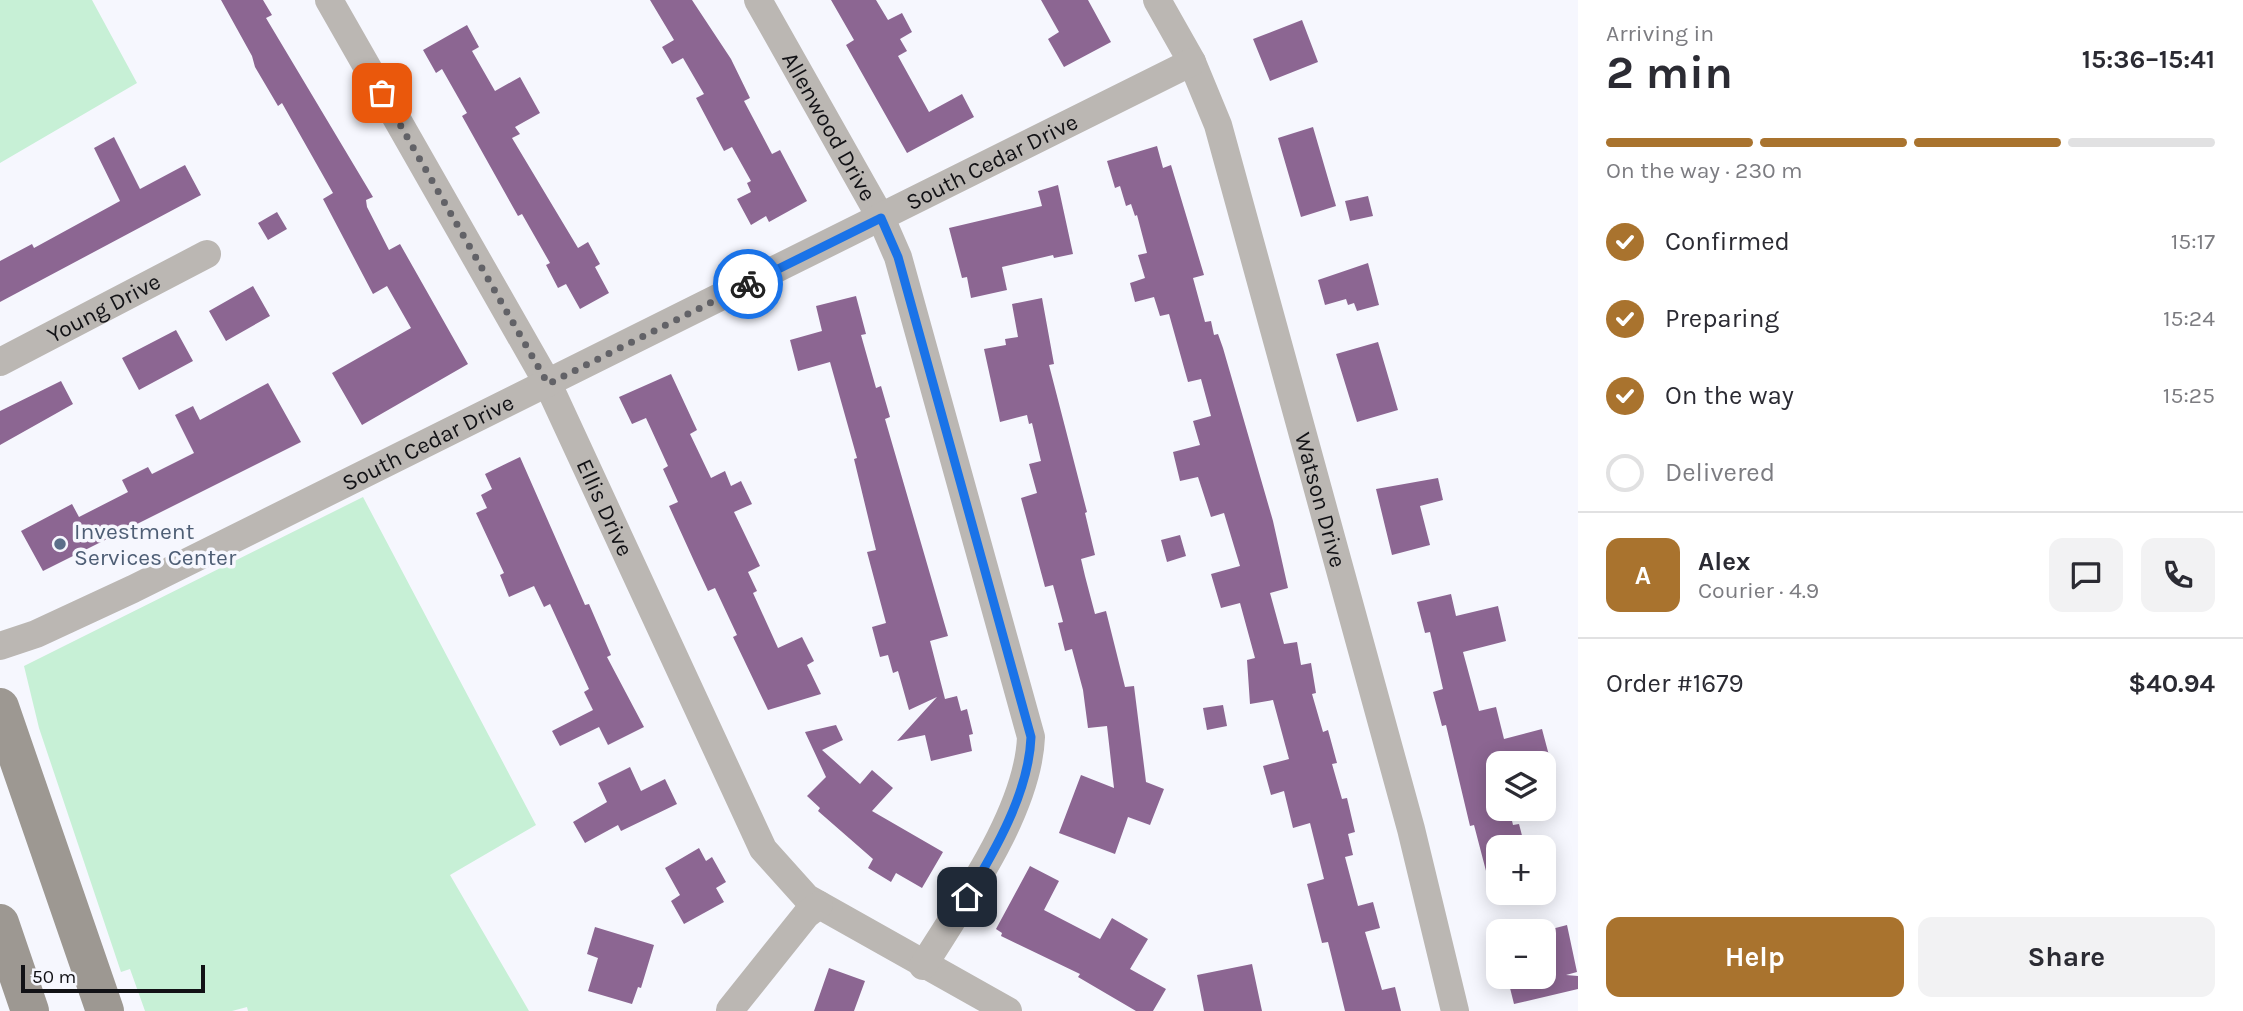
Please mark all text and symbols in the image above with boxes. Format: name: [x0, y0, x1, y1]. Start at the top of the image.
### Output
text: Arriving in: [1606, 20, 1714, 47]
text: 15:36–15:41: [2082, 44, 2215, 75]
text: 2 min: [1606, 46, 1733, 100]
street label: Allenwood Drive: [776, 47, 881, 206]
pin: [352, 63, 412, 123]
icon: bag: [363, 74, 401, 112]
street label: South Cedar Drive: [902, 108, 1082, 216]
text: On the way · 230 m: [1606, 157, 1803, 184]
icon: check: [1606, 223, 1644, 261]
text: Confirmed: [1665, 226, 1790, 257]
text: 15:17: [2171, 228, 2215, 255]
courier: [713, 249, 783, 319]
icon: bike: [729, 265, 767, 303]
street label: Young Drive: [43, 268, 165, 349]
icon: check: [1606, 300, 1644, 338]
text: Preparing: [1665, 303, 1779, 334]
text: 15:24: [2163, 305, 2215, 332]
icon: check: [1606, 377, 1644, 415]
text: On the way: [1665, 380, 1794, 411]
text: 15:25: [2163, 382, 2215, 409]
street label: South Cedar Drive: [338, 389, 518, 497]
street label: Watson Drive: [1289, 429, 1352, 571]
street label: Ellis Drive: [571, 455, 639, 560]
text: Delivered: [1665, 457, 1775, 488]
place label: Investment Services Center: [74, 518, 237, 571]
marker: Investment Services Center: [52, 536, 68, 552]
button: chat: [2049, 538, 2123, 612]
button: phone: [2141, 538, 2215, 612]
text: Alex: [1698, 546, 1750, 577]
text: A: [1635, 560, 1651, 591]
text: Courier · 4.9: [1698, 577, 1819, 604]
text: Order #1679: [1606, 668, 1744, 699]
text: $40.94: [2128, 668, 2215, 699]
map controls: [1486, 751, 1556, 989]
button: layers: [1486, 751, 1556, 821]
button: +: [1486, 835, 1556, 905]
pin: [937, 867, 997, 927]
icon: home: [948, 878, 986, 916]
button: Help: [1606, 917, 1904, 997]
button: Share: [1918, 917, 2215, 997]
button: −: [1486, 919, 1556, 989]
scale bar: [21, 962, 205, 994]
text: 50 m: [32, 966, 76, 988]

